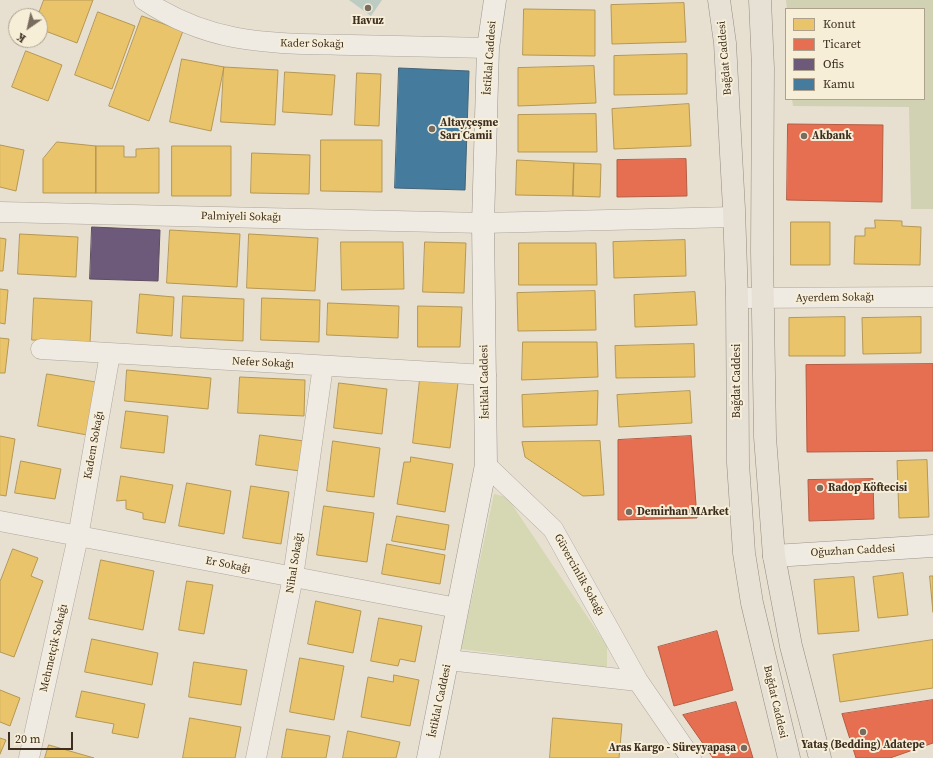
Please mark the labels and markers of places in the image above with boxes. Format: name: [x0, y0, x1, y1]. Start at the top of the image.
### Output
marker: Havuz: [363, 3, 373, 13]
place label: Havuz: [352, 14, 384, 28]
place label: Altayçeşme Sarı Camii: [440, 116, 498, 142]
marker: Altayçeşme Sarı Camii: [427, 124, 437, 134]
place label: Akbank: [812, 129, 852, 143]
marker: Akbank: [799, 131, 809, 141]
place label: Radop Köftecisi: [828, 481, 907, 495]
marker: Radop Köftecisi: [815, 483, 825, 493]
place label: Demirhan MArket: [637, 505, 729, 519]
marker: Demirhan MArket: [624, 507, 634, 517]
marker: Yataş (Bedding) Adatepe: [858, 727, 868, 737]
place label: Yataş (Bedding) Adatepe: [801, 738, 925, 752]
place label: Aras Kargo - Süreyyapaşa: [608, 741, 736, 755]
marker: Aras Kargo - Süreyyapaşa: [739, 743, 749, 753]

